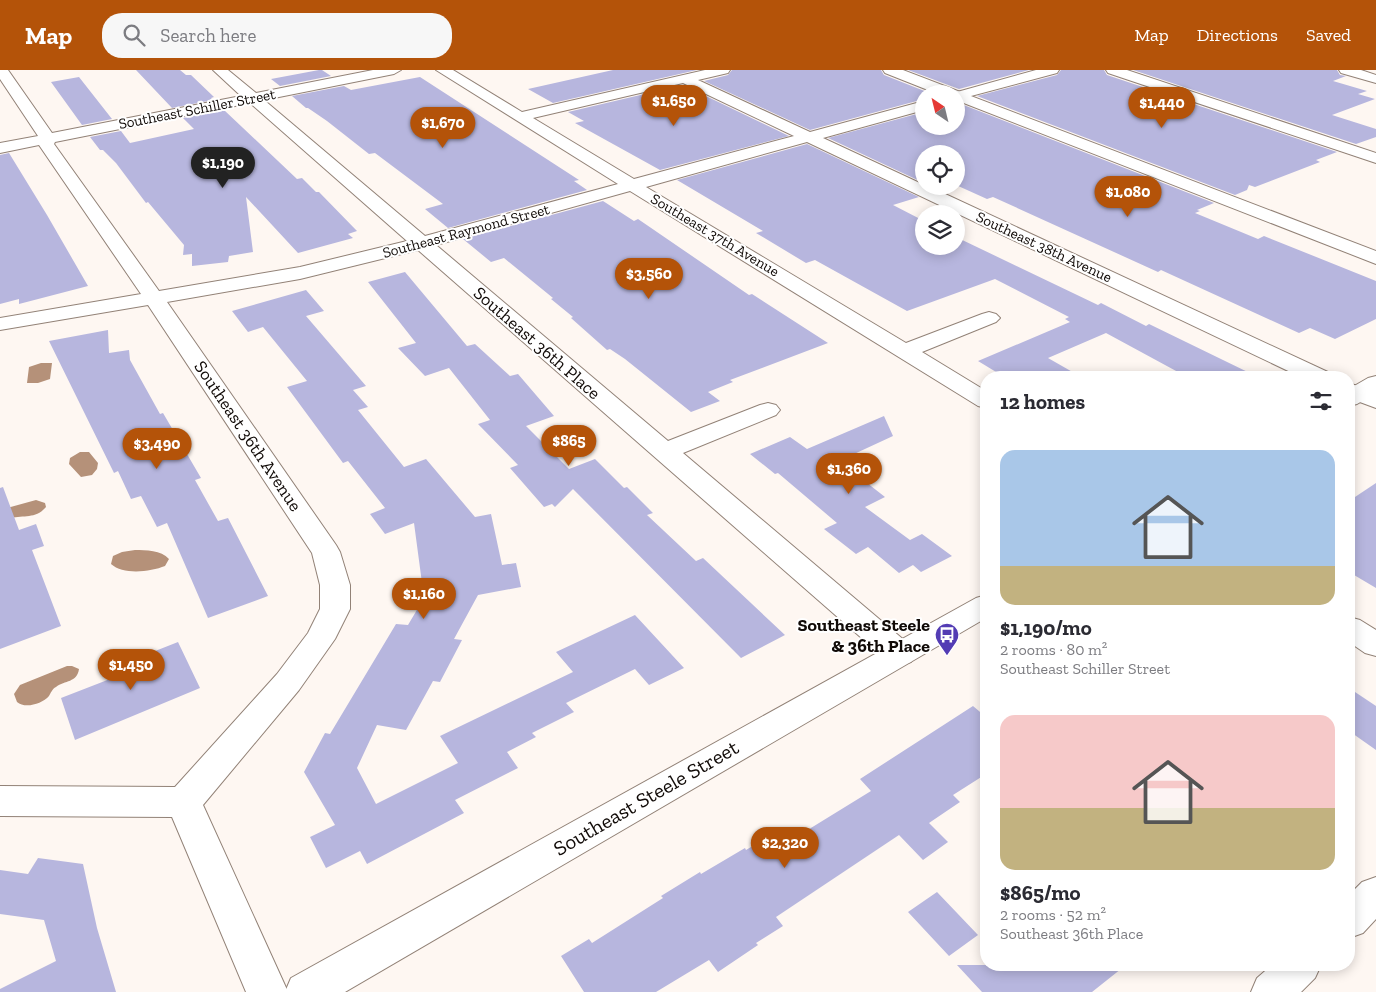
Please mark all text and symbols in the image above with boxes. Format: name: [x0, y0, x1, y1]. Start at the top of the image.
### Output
search box: [102, 13, 452, 58]
text: Map: [25, 21, 72, 50]
icon: search: [120, 21, 148, 49]
text: Search here: [160, 24, 257, 47]
text: Map: [1134, 24, 1169, 46]
text: Directions: [1197, 24, 1278, 46]
text: Saved: [1306, 24, 1351, 46]
street label: Southeast Schiller Street: [117, 85, 277, 133]
pin: $1,650: [633, 85, 715, 127]
north arrow: [915, 85, 965, 135]
map controls: [915, 85, 965, 255]
pin: $1,440: [1121, 87, 1203, 129]
text: $1,650: [652, 91, 696, 110]
text: $1,440: [1139, 93, 1185, 112]
pin: $1,670: [402, 106, 484, 149]
text: $1,670: [421, 113, 465, 132]
button: locate: [915, 145, 965, 195]
pin: $1,190: [182, 146, 264, 189]
text: $1,190: [202, 153, 244, 172]
pin: $1,080: [1087, 176, 1169, 218]
text: $1,080: [1106, 182, 1150, 201]
street label: Southeast 37th Avenue: [648, 190, 782, 280]
street label: Southeast Raymond Street: [381, 200, 552, 262]
button: layers: [915, 205, 965, 255]
street label: Southeast 38th Avenue: [973, 208, 1115, 286]
pin: $3,560: [608, 258, 690, 300]
text: $3,560: [626, 264, 672, 283]
street label: Southeast 36th Place: [469, 282, 605, 404]
street label: Southeast 36th Avenue: [189, 356, 307, 516]
icon: filters: [1307, 387, 1335, 415]
text: 12 homes: [1000, 389, 1085, 414]
pin: $865: [539, 424, 599, 467]
pin: $3,490: [116, 428, 198, 470]
text: $865: [552, 431, 586, 450]
text: $3,490: [134, 434, 180, 453]
pin: $1,360: [808, 452, 890, 495]
text: $1,360: [827, 459, 871, 478]
icon: home: [1123, 482, 1213, 572]
pin: $1,160: [383, 578, 465, 620]
text: $1,160: [403, 584, 445, 603]
place label: Southeast Steele & 36th Place: [797, 614, 930, 657]
text: $1,190/mo: [1000, 615, 1092, 640]
bus stop icon: Southeast Steele & 36th Place: [934, 622, 960, 656]
text: 2 rooms · 80 m²: [1000, 640, 1107, 659]
pin: $1,450: [90, 648, 172, 691]
text: $1,450: [109, 655, 153, 674]
text: Southeast Schiller Street: [1000, 659, 1170, 678]
street label: Southeast Steele Street: [549, 734, 743, 861]
icon: home: [1123, 747, 1213, 837]
pin: $2,320: [744, 826, 826, 869]
text: $2,320: [762, 833, 808, 852]
text: $865/mo: [1000, 880, 1081, 905]
text: 2 rooms · 52 m²: [1000, 905, 1106, 924]
text: Southeast 36th Place: [1000, 924, 1143, 943]

